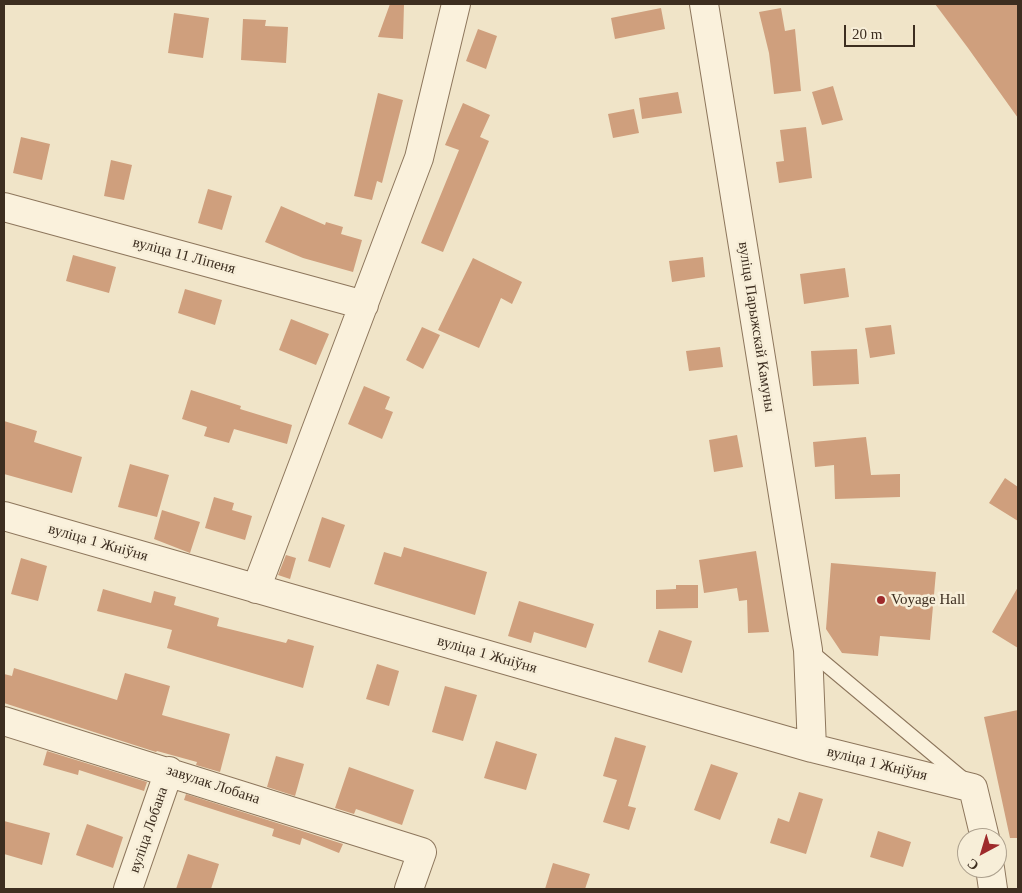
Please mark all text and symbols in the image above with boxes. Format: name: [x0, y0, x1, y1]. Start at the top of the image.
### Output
scale bar: [847, 15, 918, 47]
text: 20 m: [852, 26, 882, 42]
street label: вуліца 11 Ліпеня: [131, 234, 237, 278]
street label: вуліца Парыжскай Камуны: [734, 240, 778, 414]
street label: вуліца 1 Жніўня: [46, 520, 150, 566]
place label: Voyage Hall: [891, 591, 965, 609]
marker: Voyage Hall: [875, 594, 887, 606]
street label: вуліца 1 Жніўня: [435, 632, 539, 678]
street label: вуліца 1 Жніўня: [825, 743, 929, 785]
street label: завулак Лобана: [164, 761, 262, 809]
street label: вуліца Лобана: [126, 785, 172, 875]
north arrow: [957, 828, 1007, 878]
text: С: [964, 855, 982, 873]

